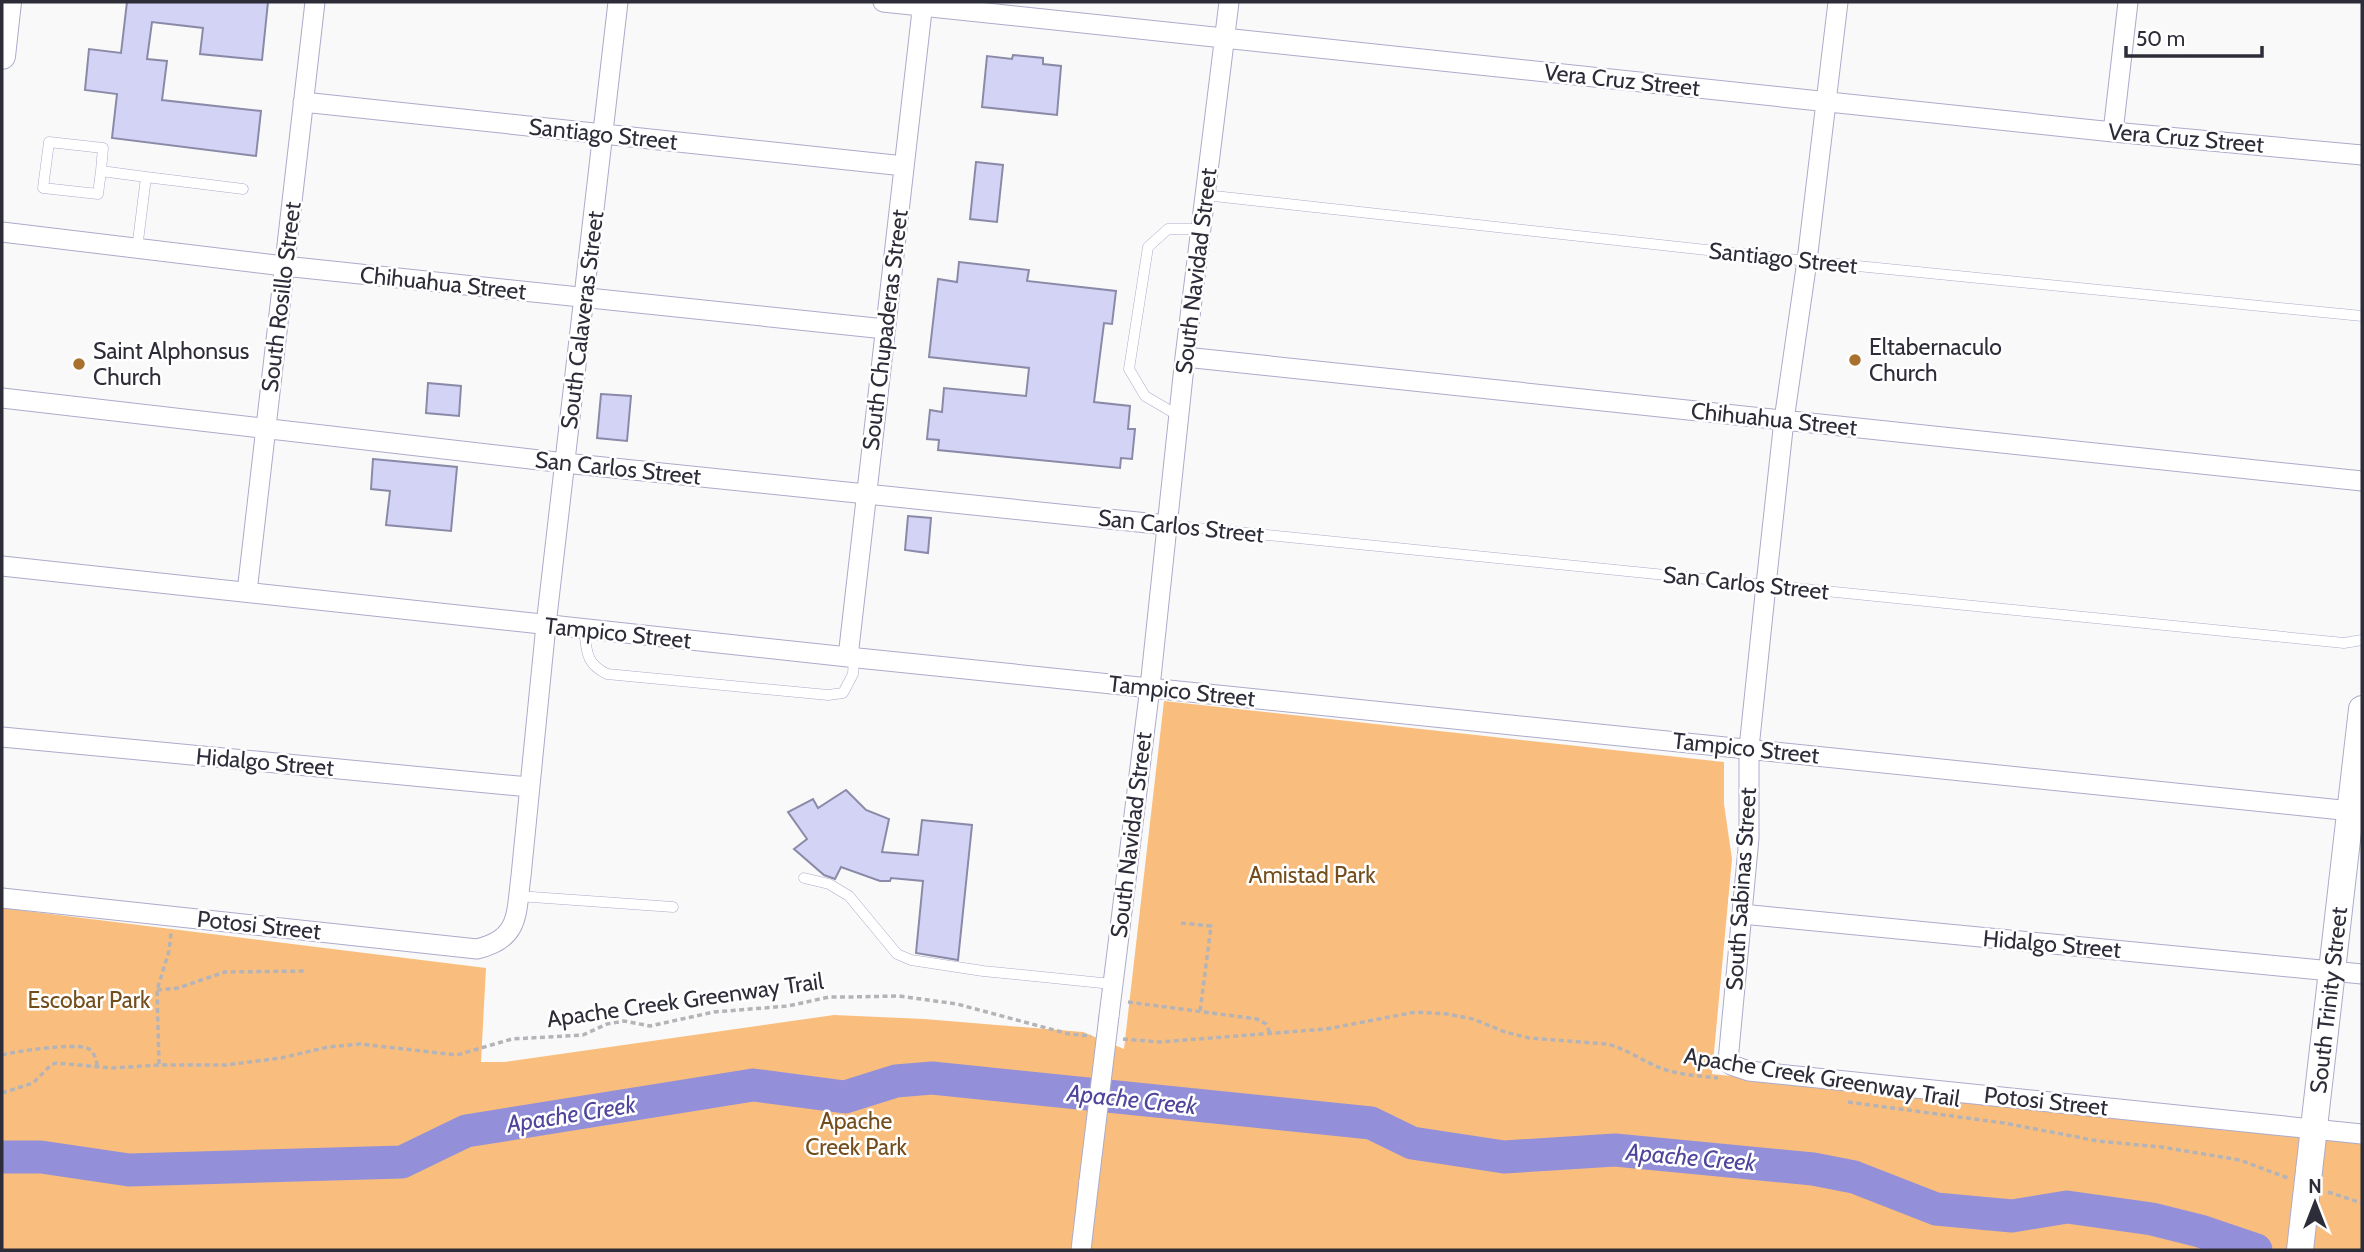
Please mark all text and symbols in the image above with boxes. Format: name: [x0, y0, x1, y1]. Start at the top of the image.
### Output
scale bar: [2126, 14, 2262, 58]
text: 50 m: [2136, 26, 2185, 51]
street label: Vera Cruz Street: [1543, 58, 1701, 102]
street label: Santiago Street: [527, 112, 679, 156]
street label: Vera Cruz Street: [2107, 117, 2265, 159]
street label: South Navidad Street: [1169, 166, 1223, 376]
street label: South Rosillo Street: [255, 200, 307, 394]
street label: South Chupaderas Street: [856, 208, 914, 452]
street label: South Calaveras Street: [555, 209, 609, 431]
street label: Santiago Street: [1707, 236, 1859, 280]
street label: Chihuahua Street: [359, 260, 528, 306]
place label: Eltabernaculo Church: [1869, 333, 2002, 387]
place label: Saint Alphonsus Church: [93, 337, 249, 391]
marker: Eltabernaculo Church: [1847, 352, 1863, 368]
marker: Saint Alphonsus Church: [71, 356, 87, 372]
street label: Chihuahua Street: [1690, 396, 1859, 442]
street label: San Carlos Street: [534, 445, 703, 491]
street label: San Carlos Street: [1097, 503, 1266, 549]
street label: San Carlos Street: [1662, 560, 1831, 606]
street label: Tampico Street: [543, 611, 693, 655]
street label: Tampico Street: [1107, 669, 1257, 713]
street label: Tampico Street: [1671, 726, 1821, 770]
street label: South Navidad Street: [1104, 730, 1158, 940]
street label: Hidalgo Street: [195, 742, 335, 782]
street label: South Sabinas Street: [1720, 786, 1762, 991]
park label: Amistad Park: [1249, 861, 1376, 889]
street label: Potosi Street: [196, 905, 323, 945]
street label: South Trinity Street: [2304, 905, 2353, 1095]
street label: Hidalgo Street: [1982, 924, 2122, 964]
street label: Apache Creek Greenway Trail: [545, 967, 826, 1033]
park label: Escobar Park: [28, 986, 151, 1014]
street label: Apache Creek Greenway Trail: [1682, 1041, 1963, 1113]
water label: Apache Creek: [1065, 1078, 1199, 1120]
street label: Potosi Street: [1983, 1081, 2110, 1121]
water label: Apache Creek: [504, 1089, 638, 1139]
park label: Apache Creek Park: [805, 1107, 907, 1161]
water label: Apache Creek: [1624, 1137, 1758, 1177]
north arrow: [2280, 1168, 2350, 1238]
text: N: [2308, 1175, 2322, 1198]

